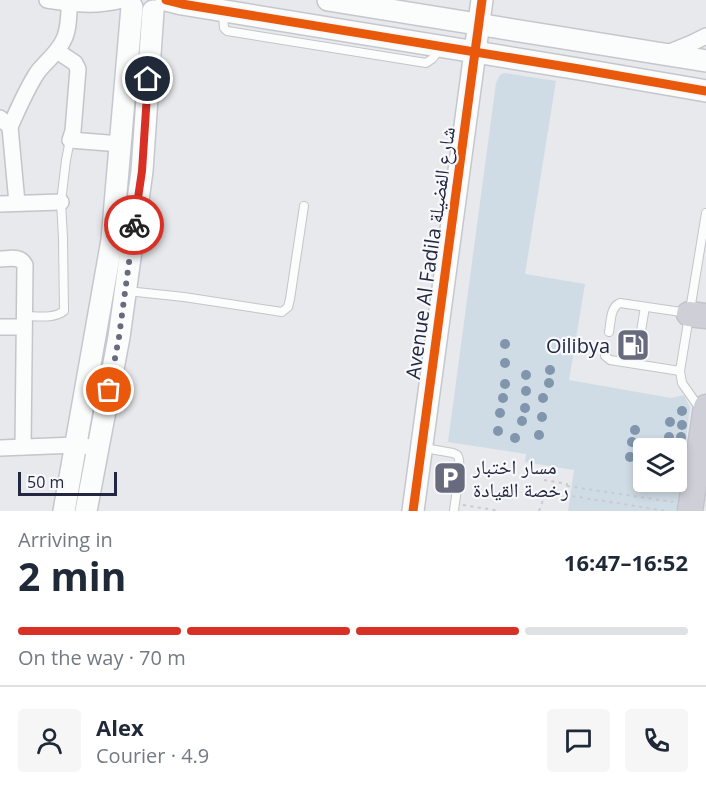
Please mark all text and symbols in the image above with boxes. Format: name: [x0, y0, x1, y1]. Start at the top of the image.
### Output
pin: [122, 53, 173, 104]
icon: home: [131, 62, 164, 95]
street label: Avenue Al Fadila شارع الفضيلة: [399, 125, 461, 381]
courier: [104, 195, 164, 255]
icon: bike: [118, 209, 151, 242]
fuel station icon: Oilibya: [615, 327, 651, 363]
place label: Oilibya: [546, 332, 610, 359]
pin: [83, 364, 134, 415]
icon: bag: [92, 373, 125, 406]
map controls: [633, 438, 687, 492]
button: layers: [633, 438, 687, 492]
place label: مسار اختبار رخصة القيادة: [472, 453, 569, 503]
parking icon: مسار اختبار رخصة القيادة: [432, 460, 468, 496]
scale bar: [18, 469, 117, 496]
text: 50 m: [27, 471, 64, 493]
text: Arriving in: [18, 526, 113, 553]
text: 16:47–16:52: [564, 547, 688, 577]
text: 2 min: [18, 549, 126, 602]
text: On the way · 70 m: [18, 644, 186, 671]
button: person: [18, 709, 81, 772]
button: chat: [547, 709, 610, 772]
button: phone: [625, 709, 688, 772]
text: Alex: [96, 712, 144, 742]
text: Courier · 4.9: [96, 742, 209, 769]

